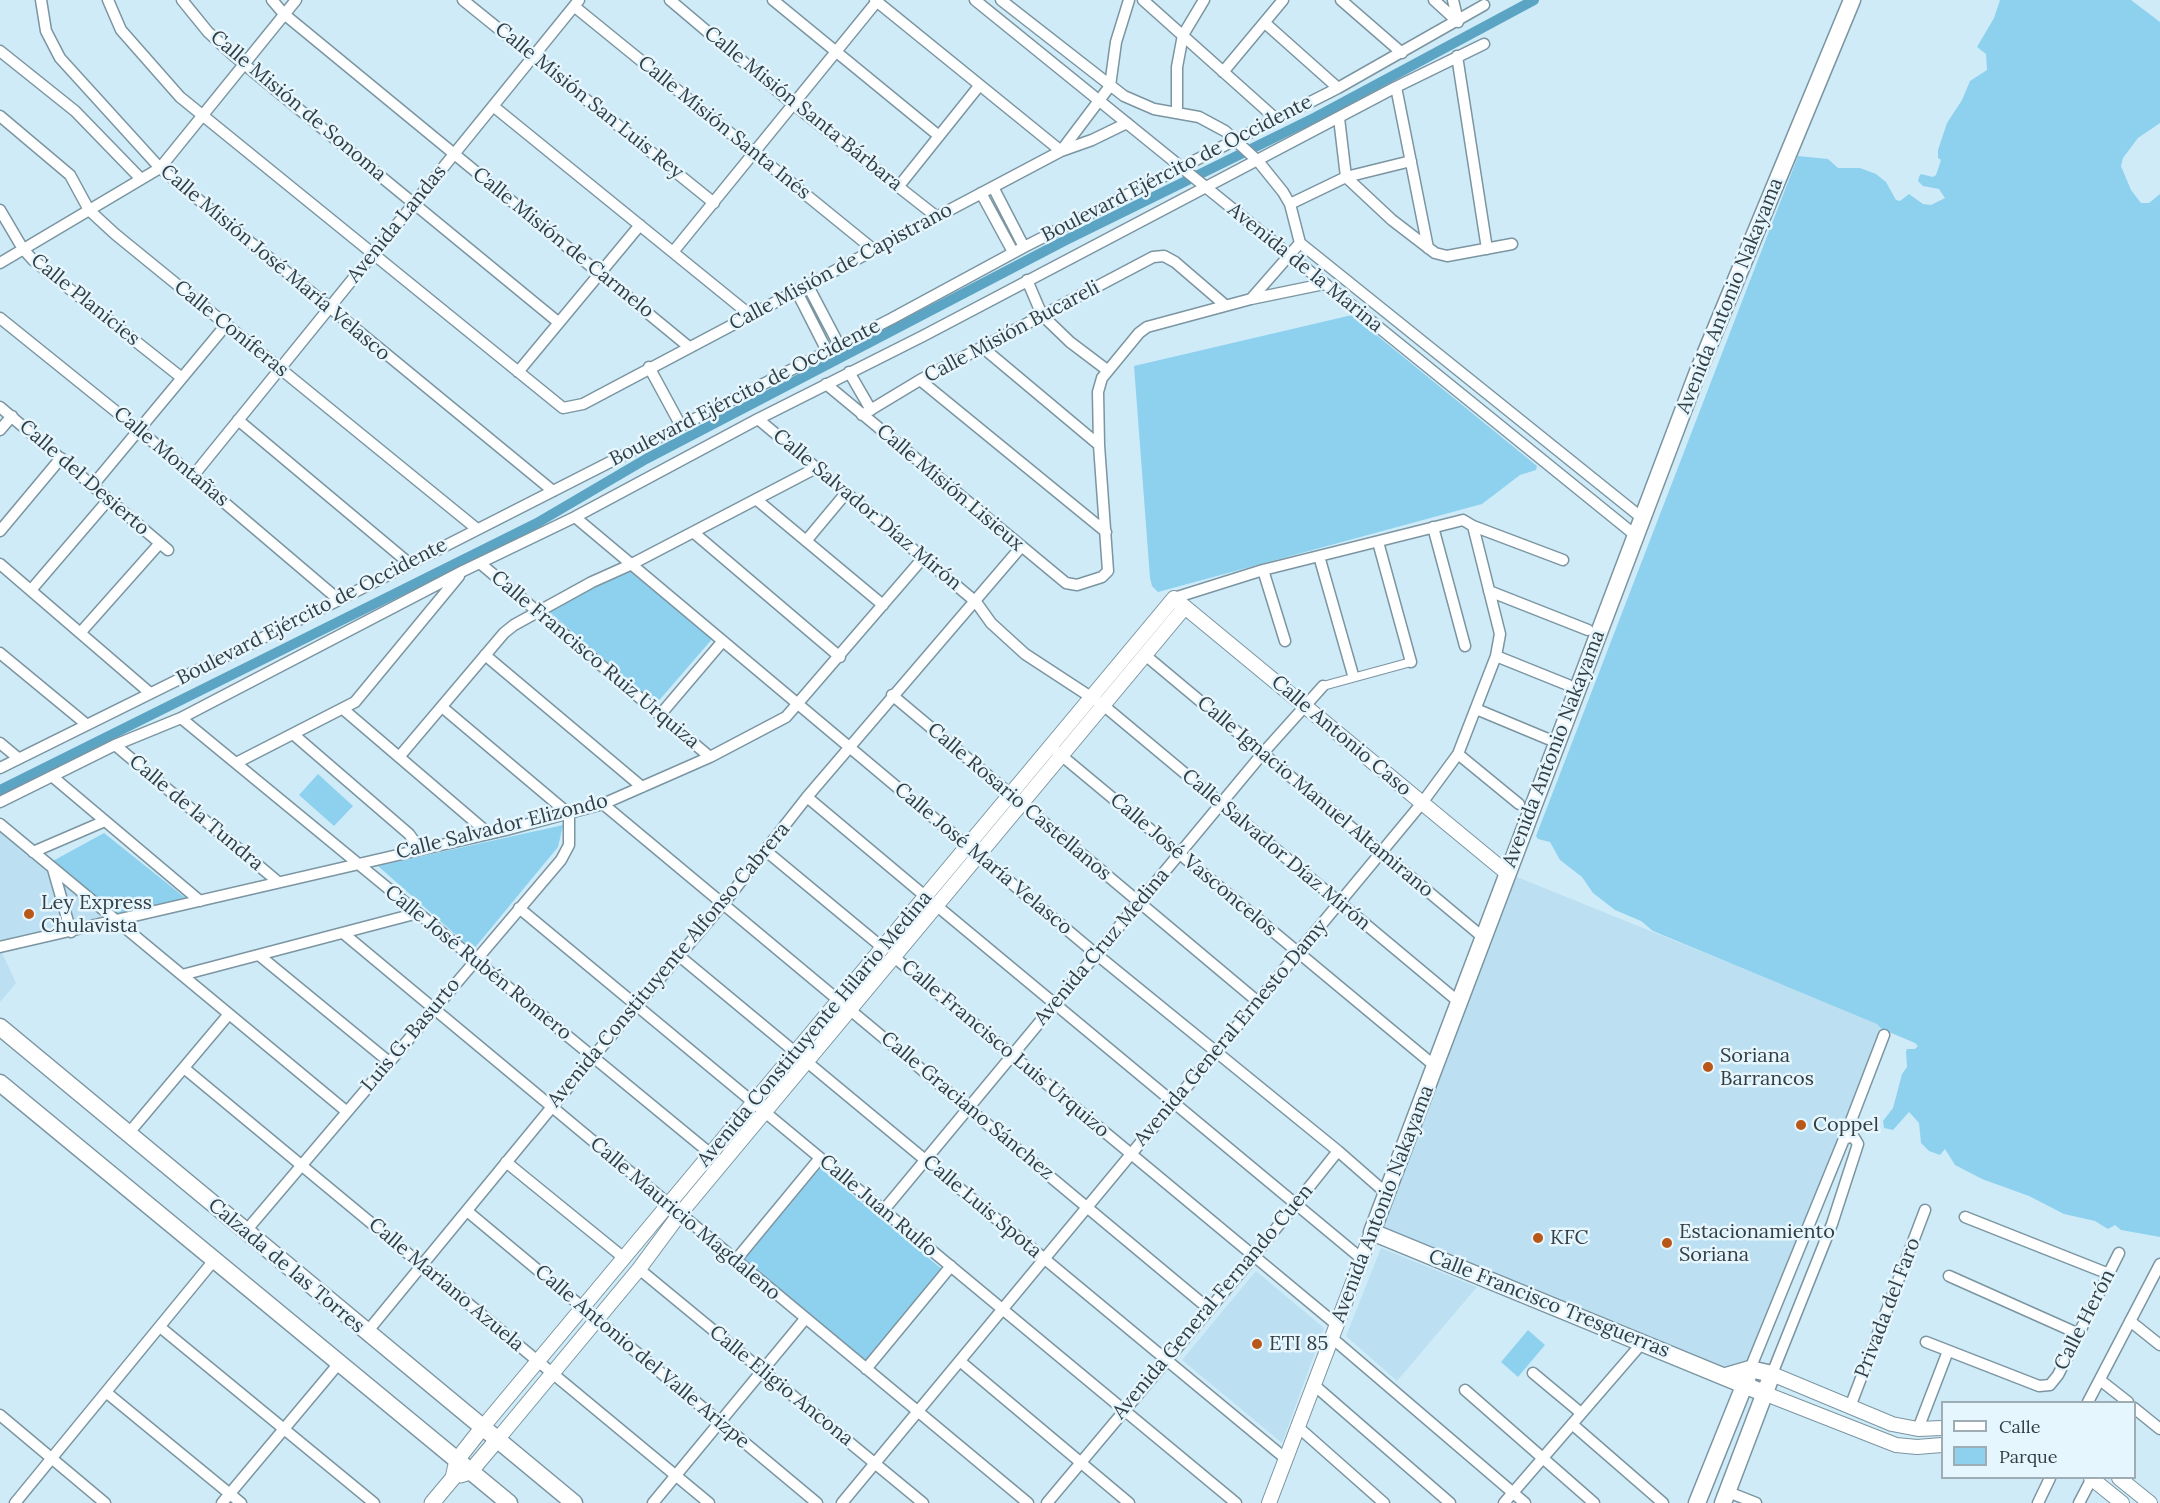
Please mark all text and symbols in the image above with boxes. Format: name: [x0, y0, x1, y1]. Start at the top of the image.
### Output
street label: Calle Misión San Luis Rey: [490, 18, 688, 184]
street label: Calle Misión Santa Bárbara: [699, 22, 907, 196]
street label: Calle Misión de Sonoma: [205, 25, 391, 187]
street label: Calle Misión Santa Inés: [633, 51, 815, 205]
street label: Boulevard Ejército de Occidente: [1038, 90, 1316, 248]
street label: Calle Misión José María Velasco: [155, 160, 395, 366]
street label: Avenida Landas: [342, 160, 452, 288]
street label: Calle Misión de Carmelo: [468, 163, 658, 323]
street label: Avenida Antonio Nakayama: [1672, 175, 1788, 417]
street label: Calle Misión de Capistrano: [726, 198, 956, 336]
street label: Avenida de la Marina: [1223, 198, 1387, 338]
street label: Calle Planicies: [26, 249, 144, 351]
street label: Calle Coníferas: [169, 276, 293, 382]
street label: Calle Misión Bucareli: [920, 276, 1104, 388]
street label: Boulevard Ejército de Occidente: [606, 314, 884, 472]
street label: Calle Montañas: [109, 402, 233, 512]
street label: Calle del Desierto: [14, 415, 154, 541]
street label: Calle Misión Lisieux: [872, 419, 1028, 557]
street label: Calle Salvador Díaz Mirón: [768, 424, 966, 596]
street label: Boulevard Ejército de Occidente: [173, 533, 451, 691]
street label: Calle Francisco Ruiz Urquiza: [486, 566, 704, 754]
street label: Avenida Antonio Nakayama: [1498, 627, 1610, 871]
street label: Calle Antonio Caso: [1266, 671, 1416, 801]
street label: Calle Ignacio Manuel Altamirano: [1192, 691, 1438, 903]
street label: Calle Rosario Castellanos: [922, 718, 1116, 886]
street label: Calle de la Tundra: [124, 750, 268, 876]
street label: Calle Salvador Díaz Mirón: [1177, 764, 1375, 936]
street label: Calle José María Velasco: [889, 778, 1077, 940]
street label: Calle José Vasconcelos: [1105, 788, 1281, 942]
street label: Calle Salvador Elizondo: [394, 789, 610, 865]
street label: Avenida Constituyente Alfonso Cabrera: [543, 818, 795, 1112]
street label: Avenida Cruz Medina: [1029, 864, 1175, 1030]
street label: Calle José Rubén Romero: [380, 880, 576, 1046]
street label: Avenida Constituyente Hilario Medina: [692, 886, 938, 1172]
place label: Ley Express Chulavista: [41, 891, 152, 938]
marker: Ley Express Chulavista: [22, 907, 36, 921]
street label: Avenida General Ernesto Damy: [1129, 915, 1333, 1151]
street label: Calle Francisco Luis Urquizo: [896, 955, 1114, 1143]
street label: Luis G. Basurto: [356, 973, 466, 1097]
street label: Calle Graciano Sánchez: [876, 1027, 1058, 1185]
place label: Soriana Barrancos: [1720, 1044, 1814, 1091]
marker: Soriana Barrancos: [1701, 1060, 1715, 1074]
street label: Avenida Antonio Nakayama: [1327, 1082, 1439, 1326]
place label: Coppel: [1813, 1113, 1879, 1137]
marker: Coppel: [1794, 1118, 1808, 1132]
street label: Calle Mauricio Magdaleno: [585, 1132, 785, 1306]
street label: Calle Juan Rulfo: [814, 1150, 942, 1262]
street label: Calle Luis Spota: [918, 1150, 1046, 1264]
street label: Avenida General Fernando Cuen: [1108, 1180, 1318, 1424]
street label: Calzada de las Torres: [203, 1194, 369, 1338]
street label: Calle Mariano Azuela: [363, 1213, 529, 1357]
place label: Estacionamiento Soriana: [1679, 1220, 1835, 1267]
place label: KFC: [1550, 1226, 1588, 1250]
marker: KFC: [1531, 1231, 1545, 1245]
street label: Privada del Faro: [1850, 1234, 1926, 1382]
marker: Estacionamiento Soriana: [1660, 1236, 1674, 1250]
street label: Calle Francisco Tresguerras: [1425, 1245, 1673, 1363]
street label: Calle Antonio del Valle Arizpe: [530, 1260, 754, 1454]
street label: Calle Herón: [2049, 1266, 2121, 1374]
street label: Calle Eligio Ancona: [704, 1321, 858, 1451]
place label: ETI 85: [1269, 1332, 1328, 1356]
marker: ETI 85: [1250, 1337, 1264, 1351]
legend: [1941, 1401, 2136, 1479]
text: Calle: [1999, 1415, 2040, 1438]
text: Parque: [1999, 1445, 2058, 1468]

